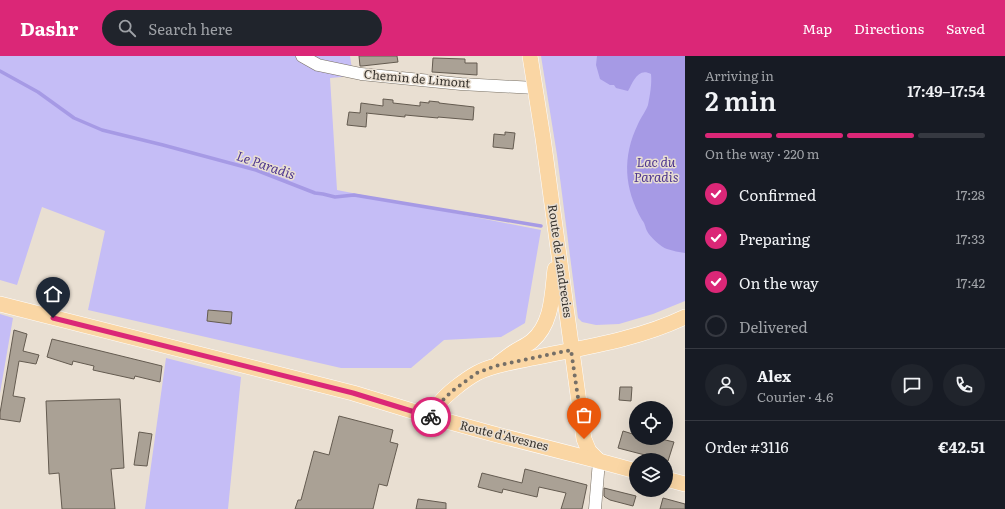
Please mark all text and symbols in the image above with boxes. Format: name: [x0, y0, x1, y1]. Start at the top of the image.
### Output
search box: [102, 10, 382, 46]
text: Dashr: [20, 14, 78, 42]
icon: search: [116, 17, 138, 39]
text: Search here: [148, 17, 232, 40]
text: Map: [802, 18, 832, 38]
text: Directions: [854, 18, 924, 38]
text: Saved: [946, 18, 985, 38]
street label: Chemin de Limont: [363, 64, 471, 92]
text: Arriving in: [705, 66, 774, 85]
text: 17:49–17:54: [907, 79, 985, 102]
text: 2 min: [705, 80, 776, 119]
text: On the way · 220 m: [705, 144, 819, 163]
water label: Le Paradis: [234, 146, 298, 184]
water label: Lac du Paradis: [634, 152, 679, 186]
icon: check: [705, 183, 727, 205]
text: Confirmed: [739, 183, 816, 206]
text: 17:28: [956, 185, 985, 204]
street label: Route de Landrecies: [544, 203, 578, 319]
icon: check: [705, 227, 727, 249]
text: Preparing: [739, 227, 810, 250]
text: 17:33: [956, 229, 985, 248]
icon: check: [705, 271, 727, 293]
text: On the way: [739, 271, 819, 294]
text: 17:42: [956, 273, 985, 292]
pin: [36, 277, 70, 318]
icon: home: [42, 283, 64, 305]
text: Delivered: [739, 315, 808, 338]
button: person: [705, 364, 747, 406]
text: Alex: [757, 364, 791, 387]
button: chat: [891, 364, 933, 406]
button: phone: [943, 364, 985, 406]
text: Courier · 4.6: [757, 387, 833, 406]
courier: [411, 397, 451, 437]
pin: [567, 398, 601, 439]
map controls: [629, 401, 673, 497]
button: locate: [629, 401, 673, 445]
icon: bag: [573, 404, 595, 426]
icon: bike: [420, 406, 442, 428]
street label: Route d'Avesnes: [458, 415, 551, 455]
text: Order #3116: [705, 435, 789, 458]
text: €42.51: [938, 435, 985, 458]
button: layers: [629, 453, 673, 497]

